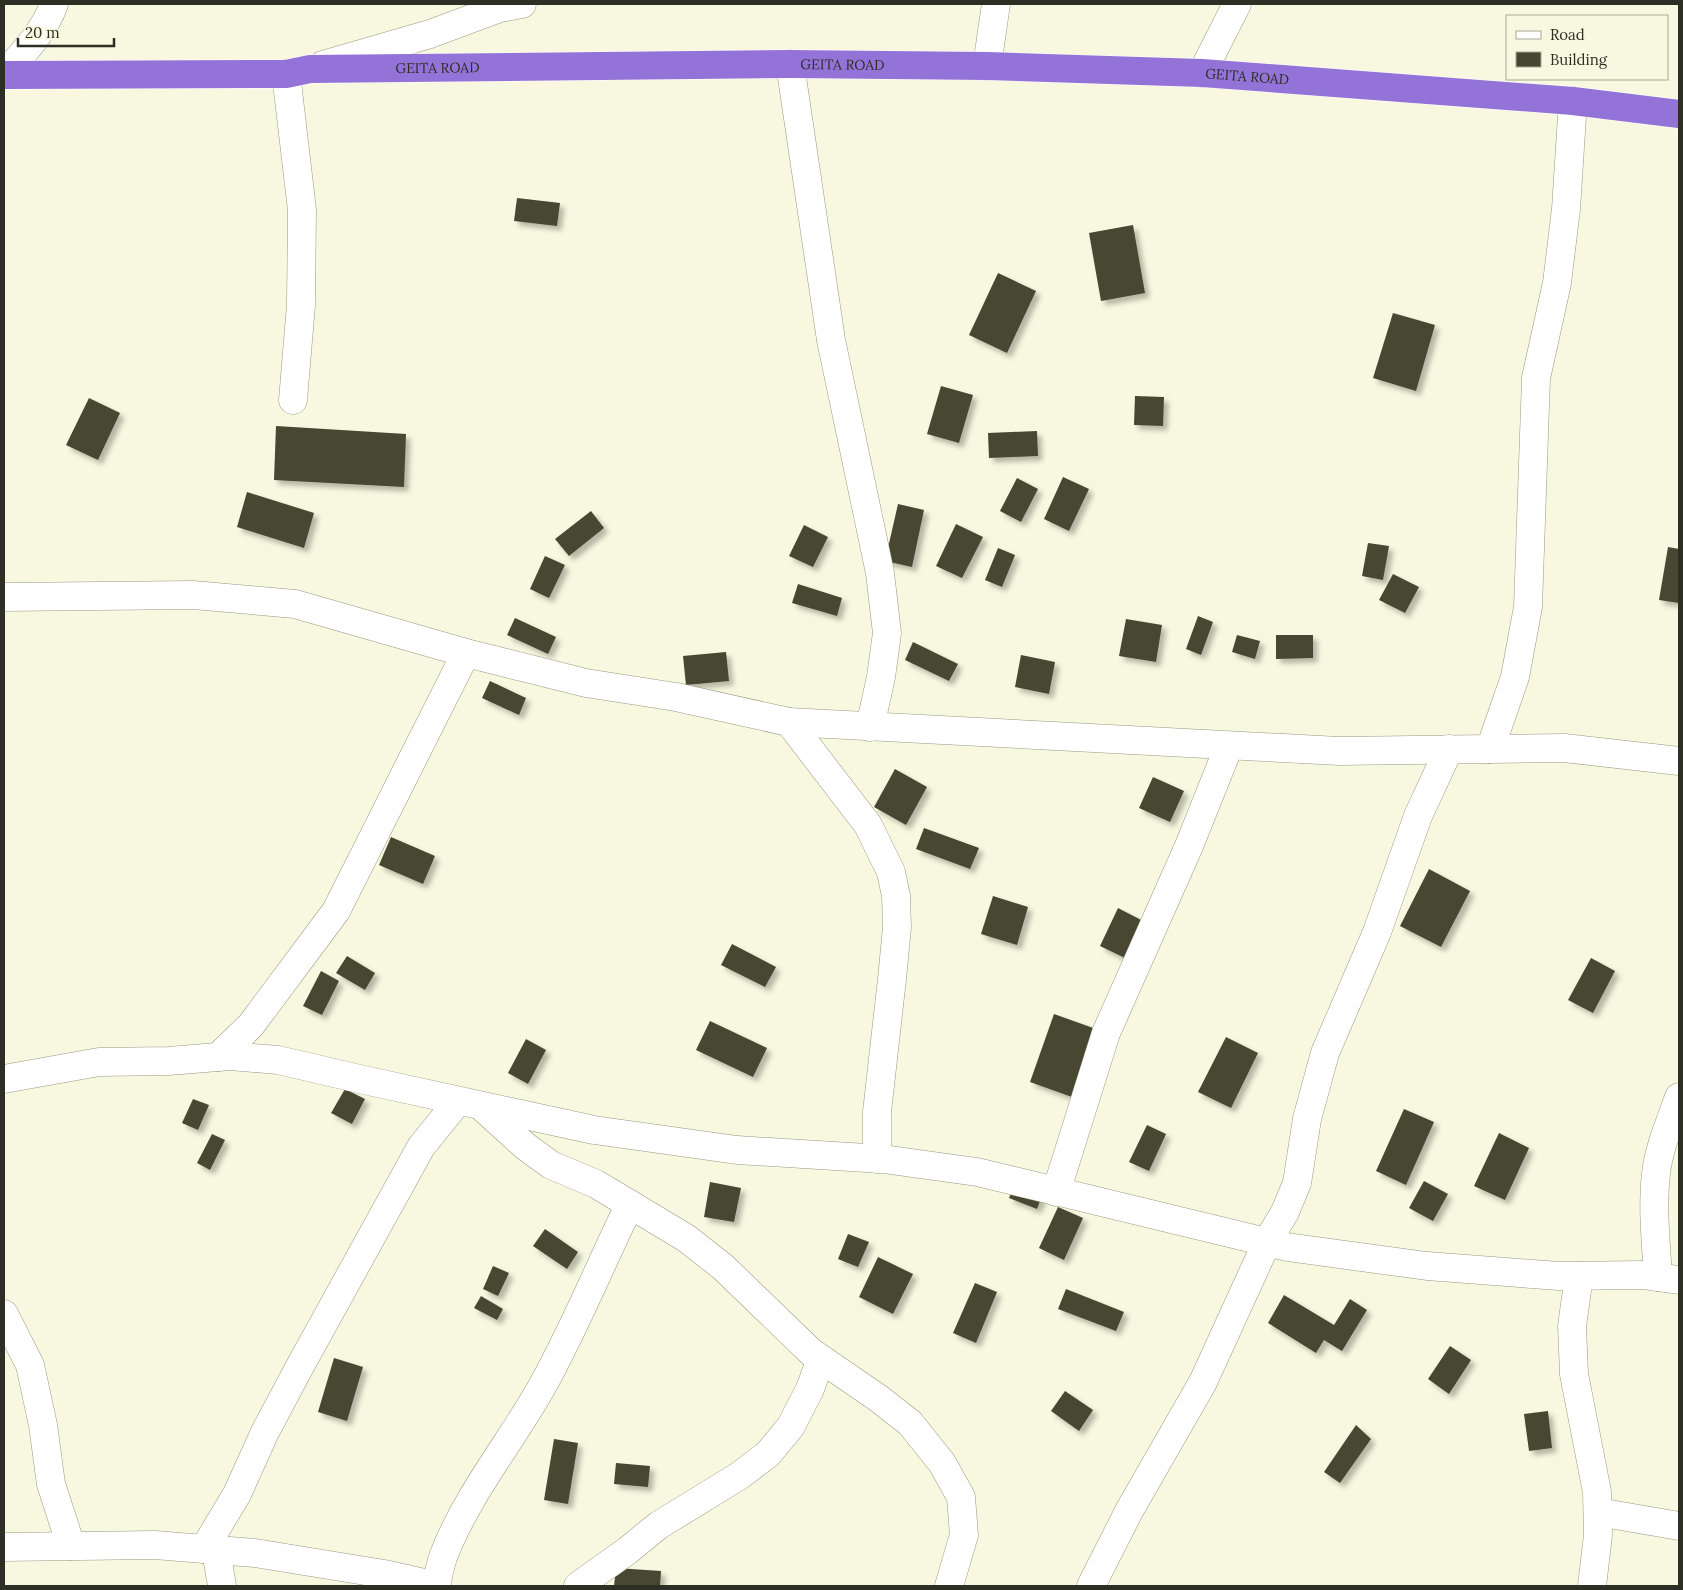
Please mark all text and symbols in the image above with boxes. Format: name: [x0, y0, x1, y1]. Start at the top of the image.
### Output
scale bar: [18, 15, 114, 47]
legend: [1506, 15, 1668, 80]
text: 20 m: [25, 23, 60, 42]
text: Road: [1550, 25, 1585, 44]
text: Building: [1550, 50, 1608, 69]
street label: GEITA ROAD: [800, 55, 885, 74]
street label: GEITA ROAD: [395, 58, 480, 77]
street label: GEITA ROAD: [1205, 64, 1290, 89]

